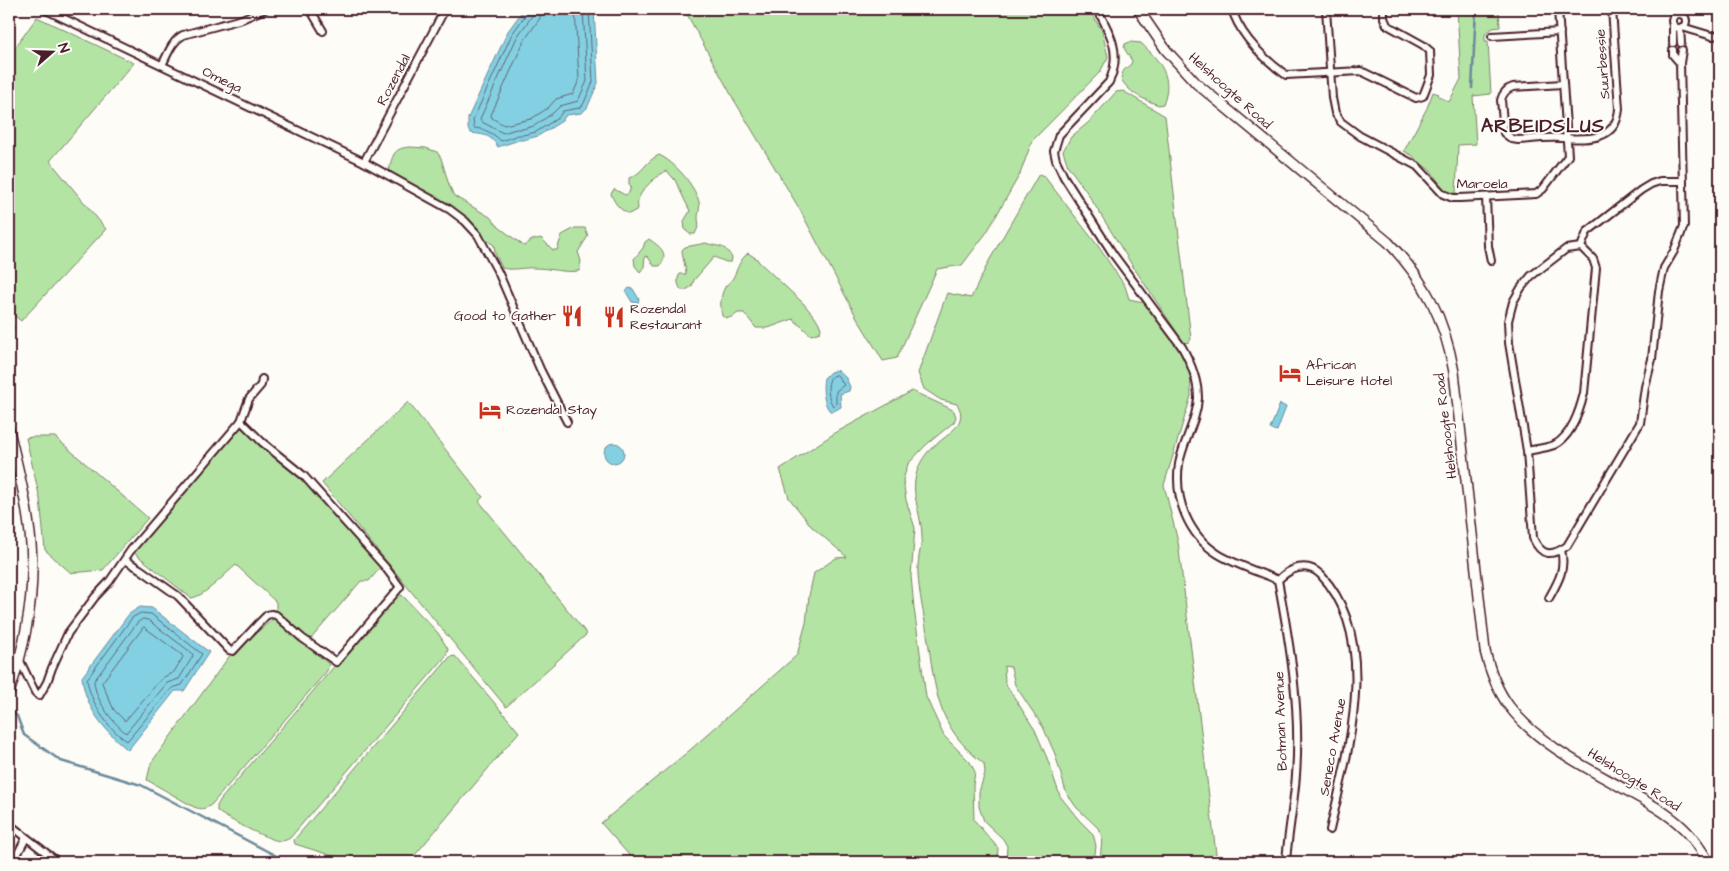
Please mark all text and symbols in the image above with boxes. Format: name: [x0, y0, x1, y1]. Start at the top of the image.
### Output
north arrow: [28, 28, 78, 78]
street label: Suurbessie: [1591, 28, 1615, 100]
text: N: [52, 40, 74, 56]
street label: Helshoogte Road: [1184, 48, 1276, 134]
street label: Rozendal: [372, 51, 416, 109]
street label: Omega: [199, 62, 245, 98]
district label: ARBEIDSLUS: [1481, 113, 1605, 140]
street label: Maroela: [1456, 174, 1508, 194]
place label: Rozendal Restaurant: [630, 299, 702, 335]
restaurant icon: Good to Gather: [559, 303, 585, 329]
restaurant icon: Rozendal Restaurant: [601, 304, 627, 330]
place label: Good to Gather: [454, 306, 556, 326]
place label: African Leisure Hotel: [1306, 355, 1392, 391]
hotel icon: African Leisure Hotel: [1277, 360, 1303, 386]
street label: Helshoogte Road: [1430, 372, 1462, 480]
hotel icon: Rozendal Stay: [477, 397, 503, 423]
place label: Rozendal Stay: [506, 400, 597, 420]
street label: Botman Avenue: [1269, 670, 1293, 771]
street label: Seneco Avenue: [1315, 696, 1352, 797]
street label: Helshoogte Road: [1584, 743, 1684, 817]

